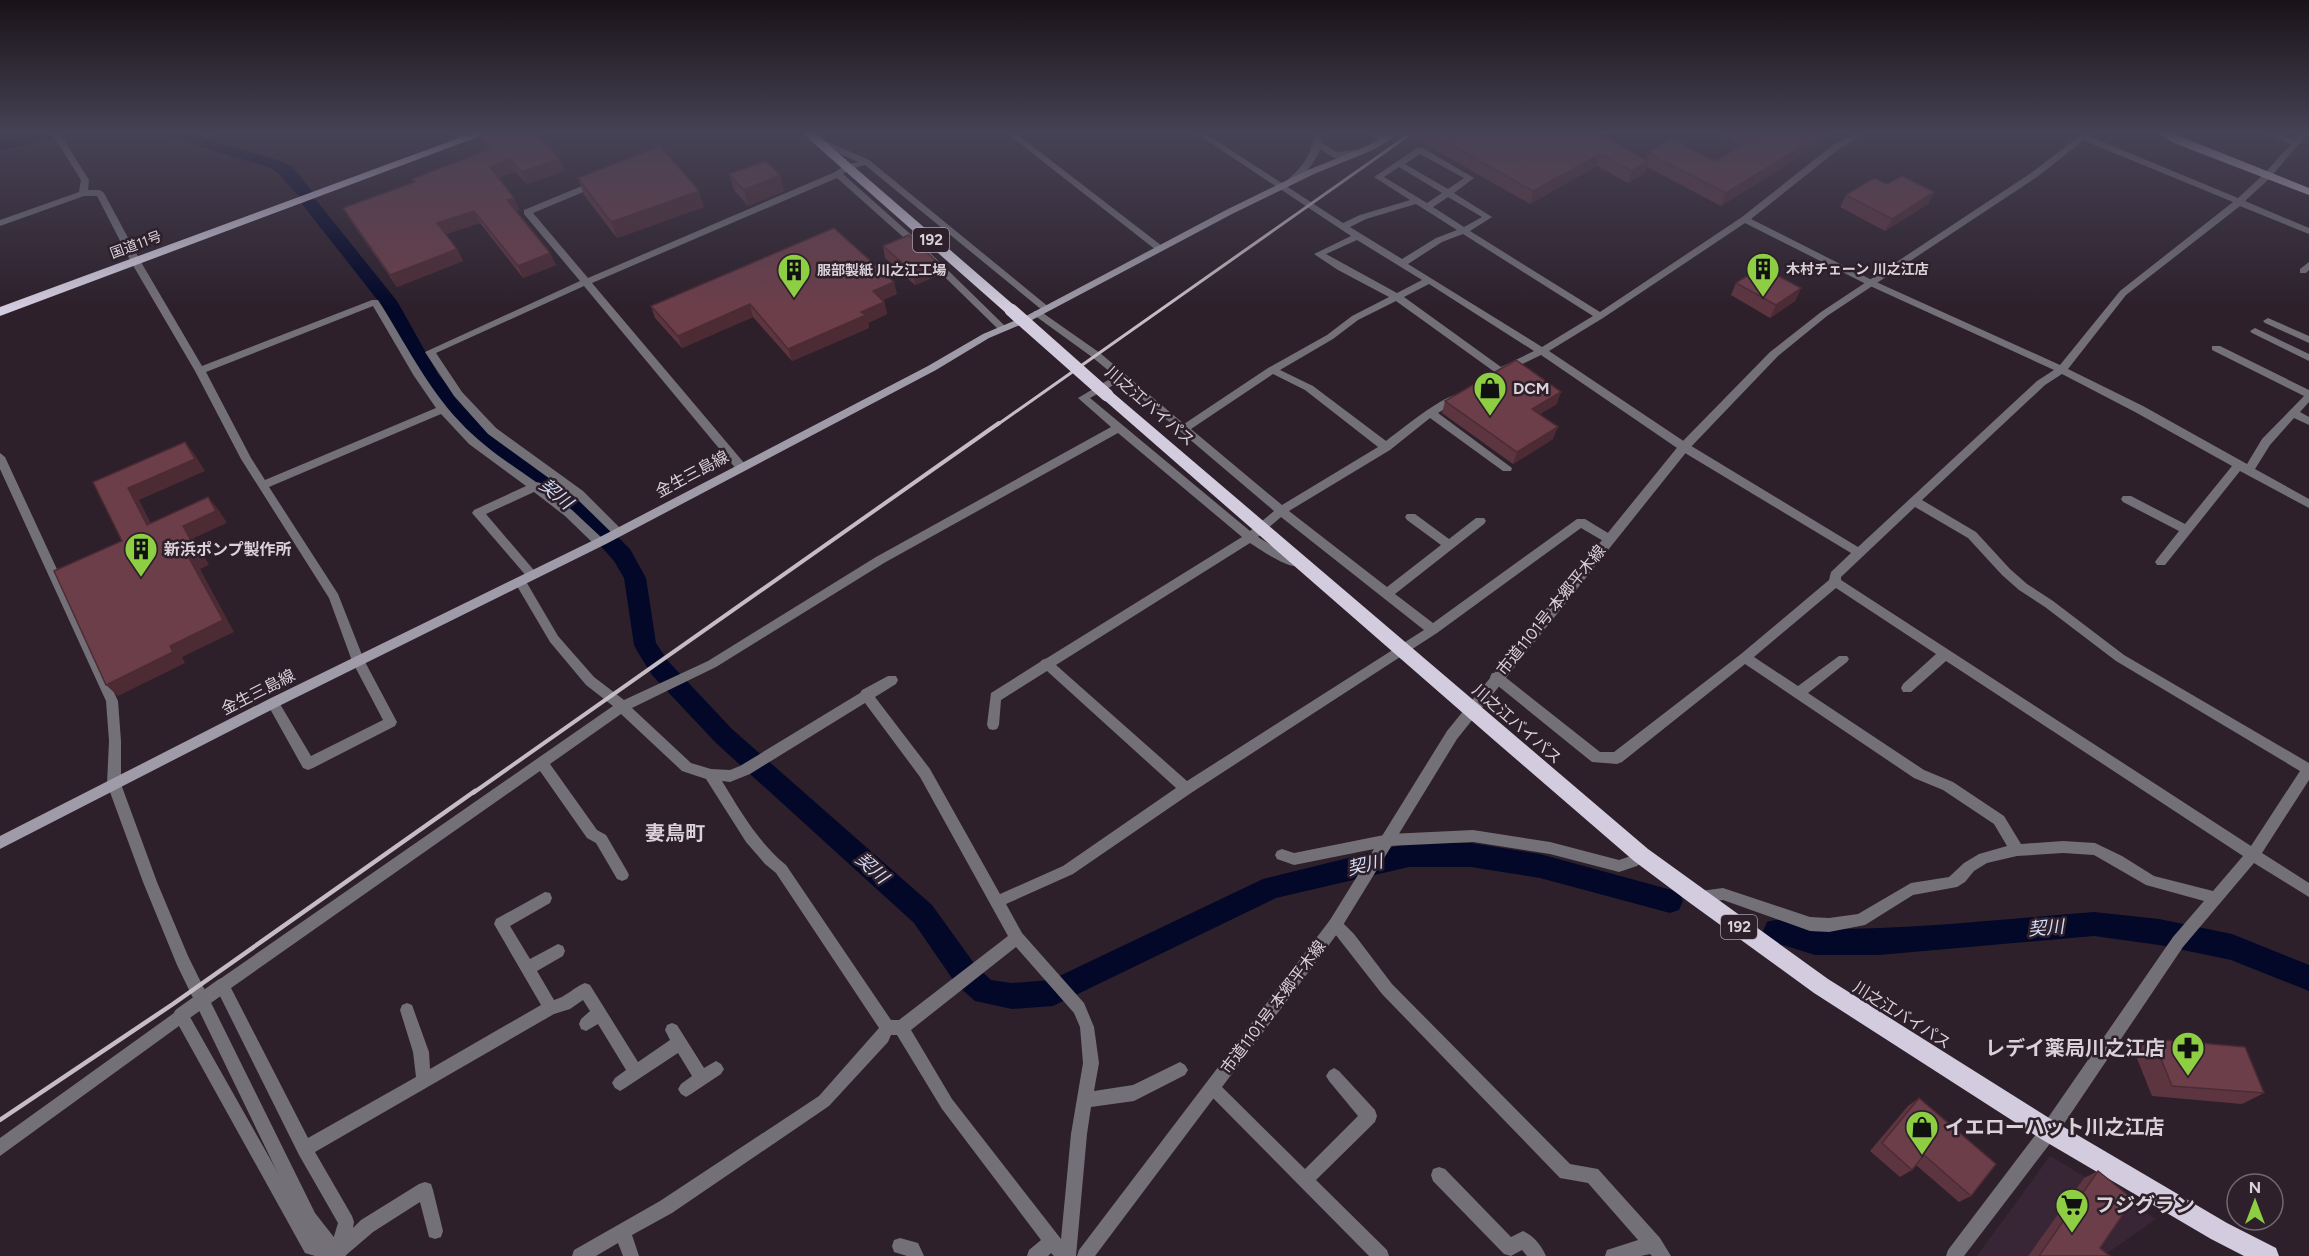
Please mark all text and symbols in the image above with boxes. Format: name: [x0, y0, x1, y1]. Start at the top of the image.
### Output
street label: 国道11号: [108, 228, 164, 262]
road number: 192: [913, 228, 949, 252]
building icon: 木村チェーン 川之江店: [1745, 251, 1781, 298]
building icon: 服部製紙 川之江工場: [776, 252, 812, 299]
place label: 木村チェーン 川之江店: [1786, 261, 1929, 278]
place label: 服部製紙 川之江工場: [817, 262, 946, 279]
street label: 川之江バイパス: [1102, 362, 1198, 450]
shop icon: DCM: [1472, 370, 1508, 417]
place label: DCM: [1513, 379, 1550, 398]
street label: 金生三島線: [652, 447, 732, 501]
water label: 契川: [535, 474, 578, 515]
building icon: 新浜ポンプ製作所: [123, 531, 159, 578]
place label: 新浜ポンプ製作所: [164, 540, 292, 559]
street label: 市道1101号 本郷平木線: [1493, 541, 1609, 679]
street label: 金生三島線: [218, 665, 298, 719]
street label: 川之江バイパス: [1469, 680, 1565, 768]
district label: 妻鳥町: [645, 821, 705, 845]
water label: 契川: [851, 848, 894, 890]
water label: 契川: [1345, 850, 1387, 880]
road number: 192: [1721, 915, 1757, 939]
water label: 契川: [2027, 915, 2067, 941]
street label: 市道1101号 本郷平木線: [1217, 937, 1329, 1077]
street label: 川之江バイパス: [1850, 977, 1954, 1053]
pharmacy icon: レデイ薬局川之江店: [2170, 1030, 2206, 1077]
place label: レデイ薬局川之江店: [1985, 1036, 2165, 1060]
shop icon: イエローハット川之江店: [1904, 1109, 1940, 1156]
place label: イエローハット川之江店: [1945, 1115, 2164, 1139]
north arrow: [2225, 1172, 2285, 1232]
text: N: [2249, 1178, 2261, 1197]
supermarket icon: フジグラン: [2054, 1187, 2090, 1234]
place label: フジグラン: [2095, 1193, 2195, 1217]

